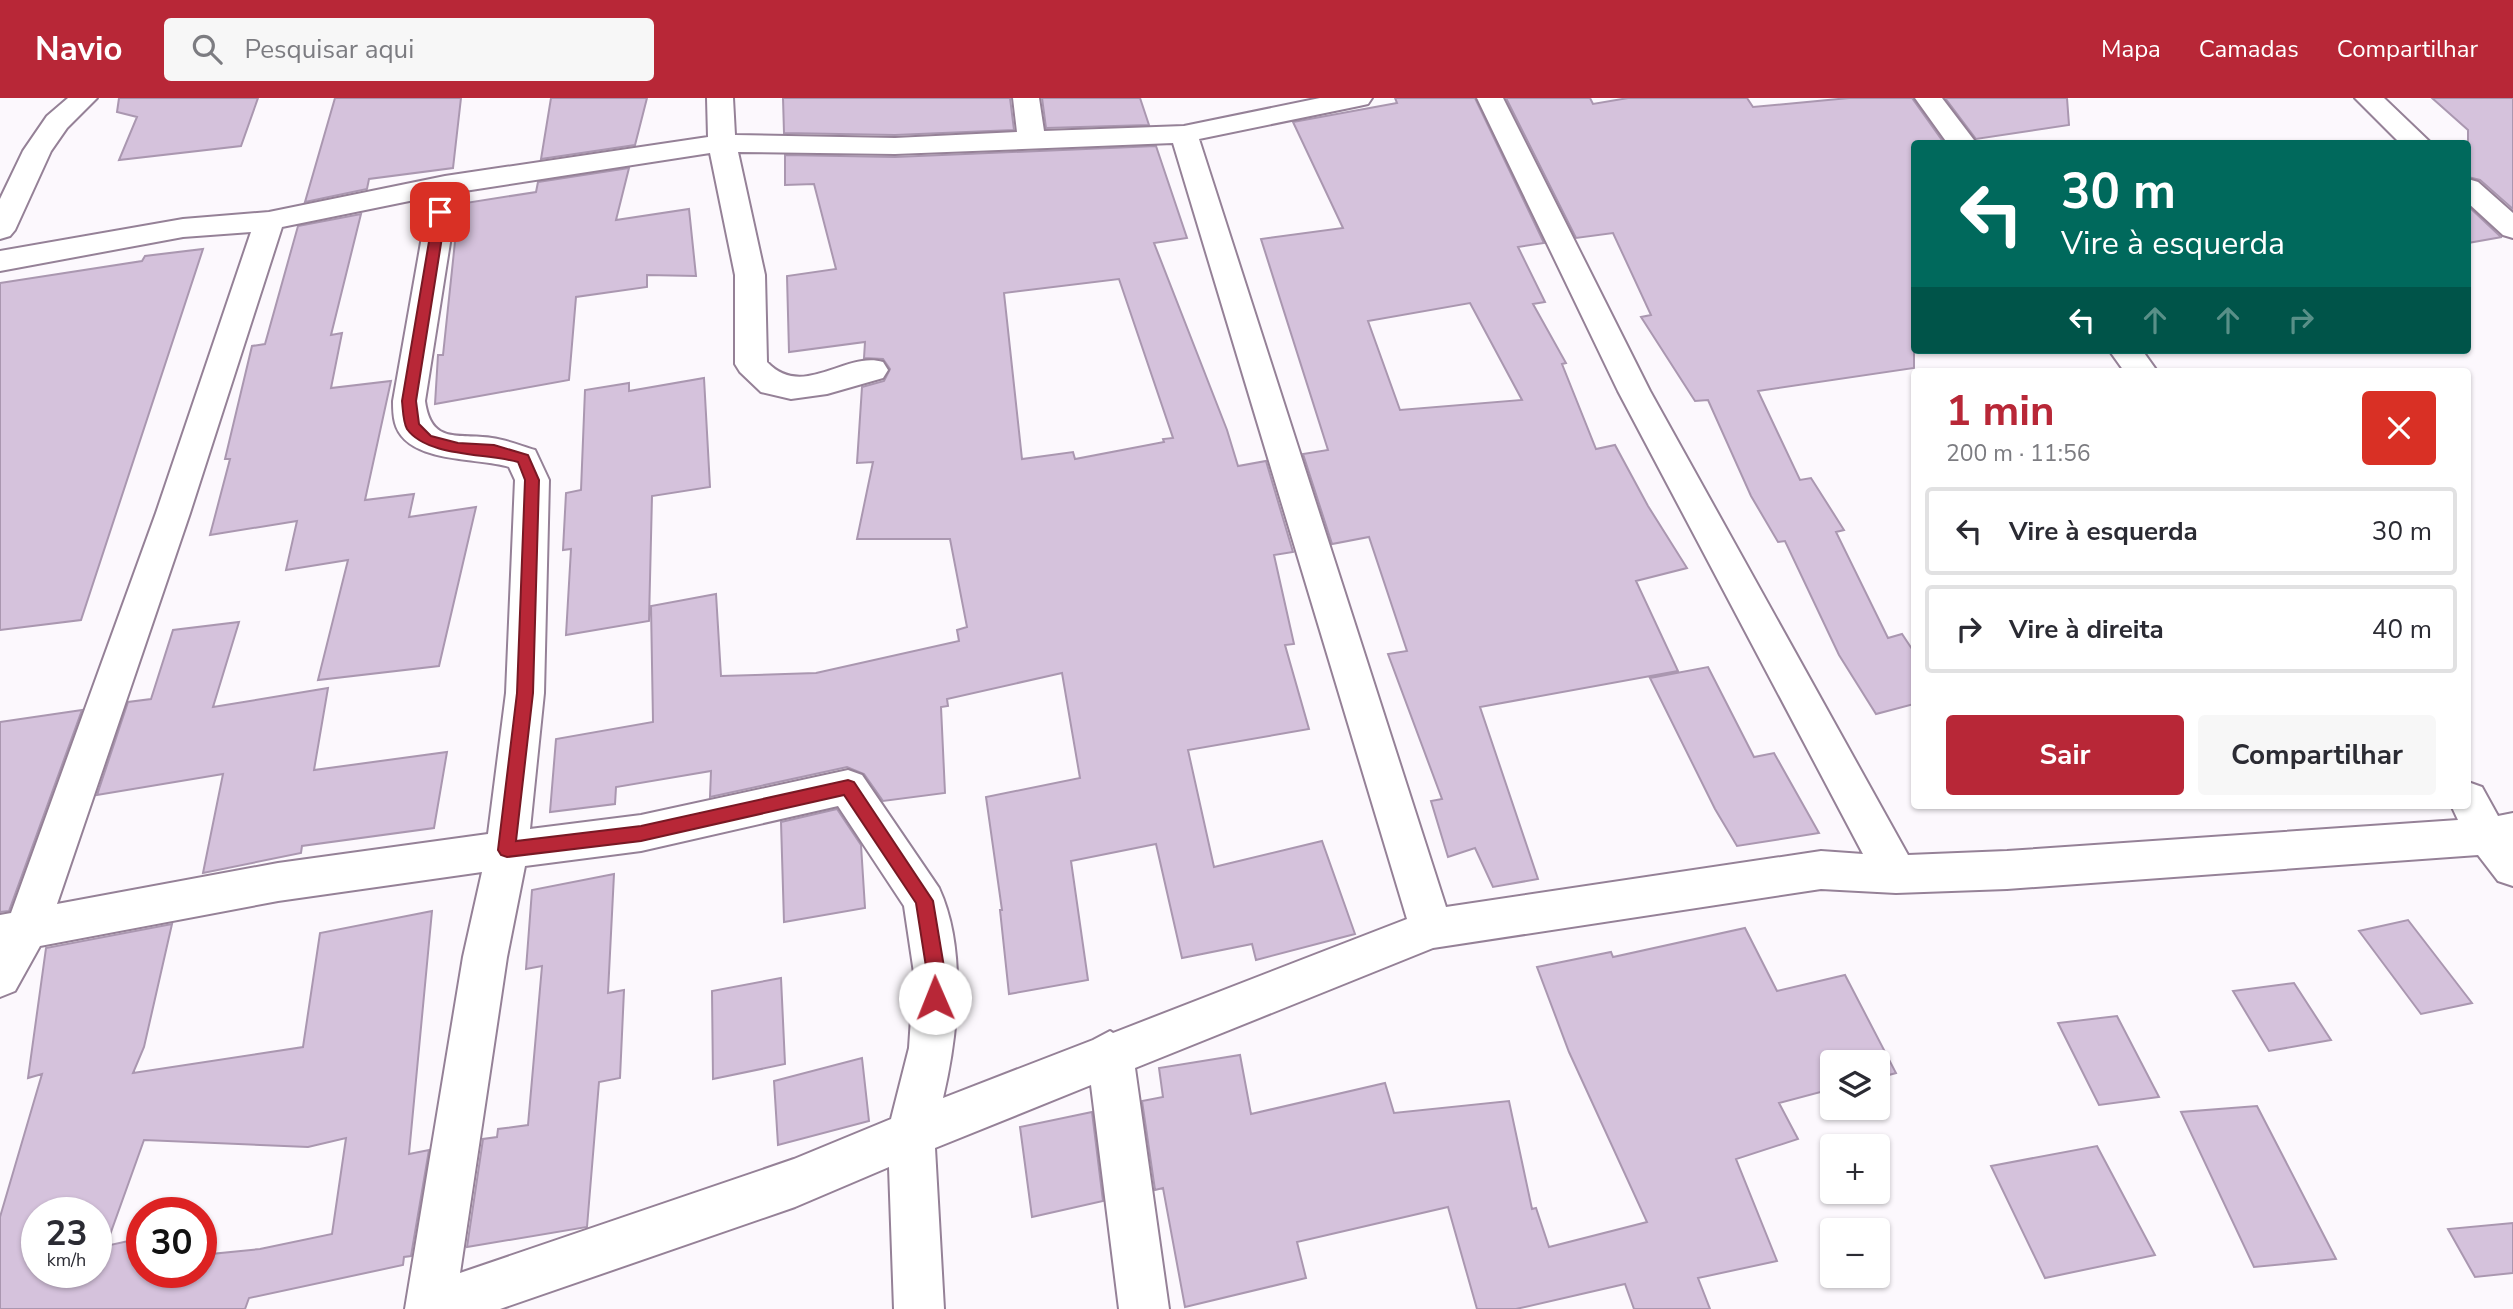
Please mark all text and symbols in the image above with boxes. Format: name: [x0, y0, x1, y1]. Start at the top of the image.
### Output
search box: [164, 18, 654, 81]
text: Navio: [35, 27, 122, 72]
icon: search: [188, 30, 226, 68]
text: Pesquisar aqui: [244, 32, 414, 67]
text: Mapa: [2101, 33, 2161, 65]
text: Camadas: [2199, 33, 2299, 65]
text: Compartilhar: [2337, 33, 2478, 65]
text: 30 m: [2061, 158, 2176, 225]
icon: left: [1946, 168, 2037, 259]
pin: [410, 182, 470, 242]
icon: arrive: [421, 193, 459, 231]
text: Vire à esquerda: [2061, 222, 2285, 265]
icon: left: [2063, 301, 2101, 339]
icon: ahead: [2136, 301, 2174, 339]
icon: ahead: [2209, 301, 2247, 339]
icon: right: [2282, 301, 2320, 339]
text: 1 min: [1946, 383, 2055, 440]
button: close: [2362, 391, 2436, 465]
text: 200 m · 11:56: [1946, 438, 2091, 469]
icon: left: [1950, 512, 1988, 550]
text: Vire à esquerda: [2009, 514, 2198, 549]
text: 30 m: [2372, 514, 2432, 549]
icon: right: [1950, 610, 1988, 648]
text: Vire à direita: [2009, 612, 2164, 647]
text: 40 m: [2372, 612, 2432, 647]
button: Sair: [1946, 715, 2184, 795]
button: Compartilhar: [2198, 715, 2436, 795]
position arrow: [898, 961, 972, 1035]
map controls: [1820, 1050, 1890, 1288]
button: layers: [1820, 1050, 1890, 1120]
button: +: [1820, 1134, 1890, 1204]
speed limit sign: 30: [126, 1197, 217, 1288]
text: 23: [45, 1210, 88, 1257]
button: −: [1820, 1218, 1890, 1288]
text: km/h: [47, 1248, 86, 1272]

